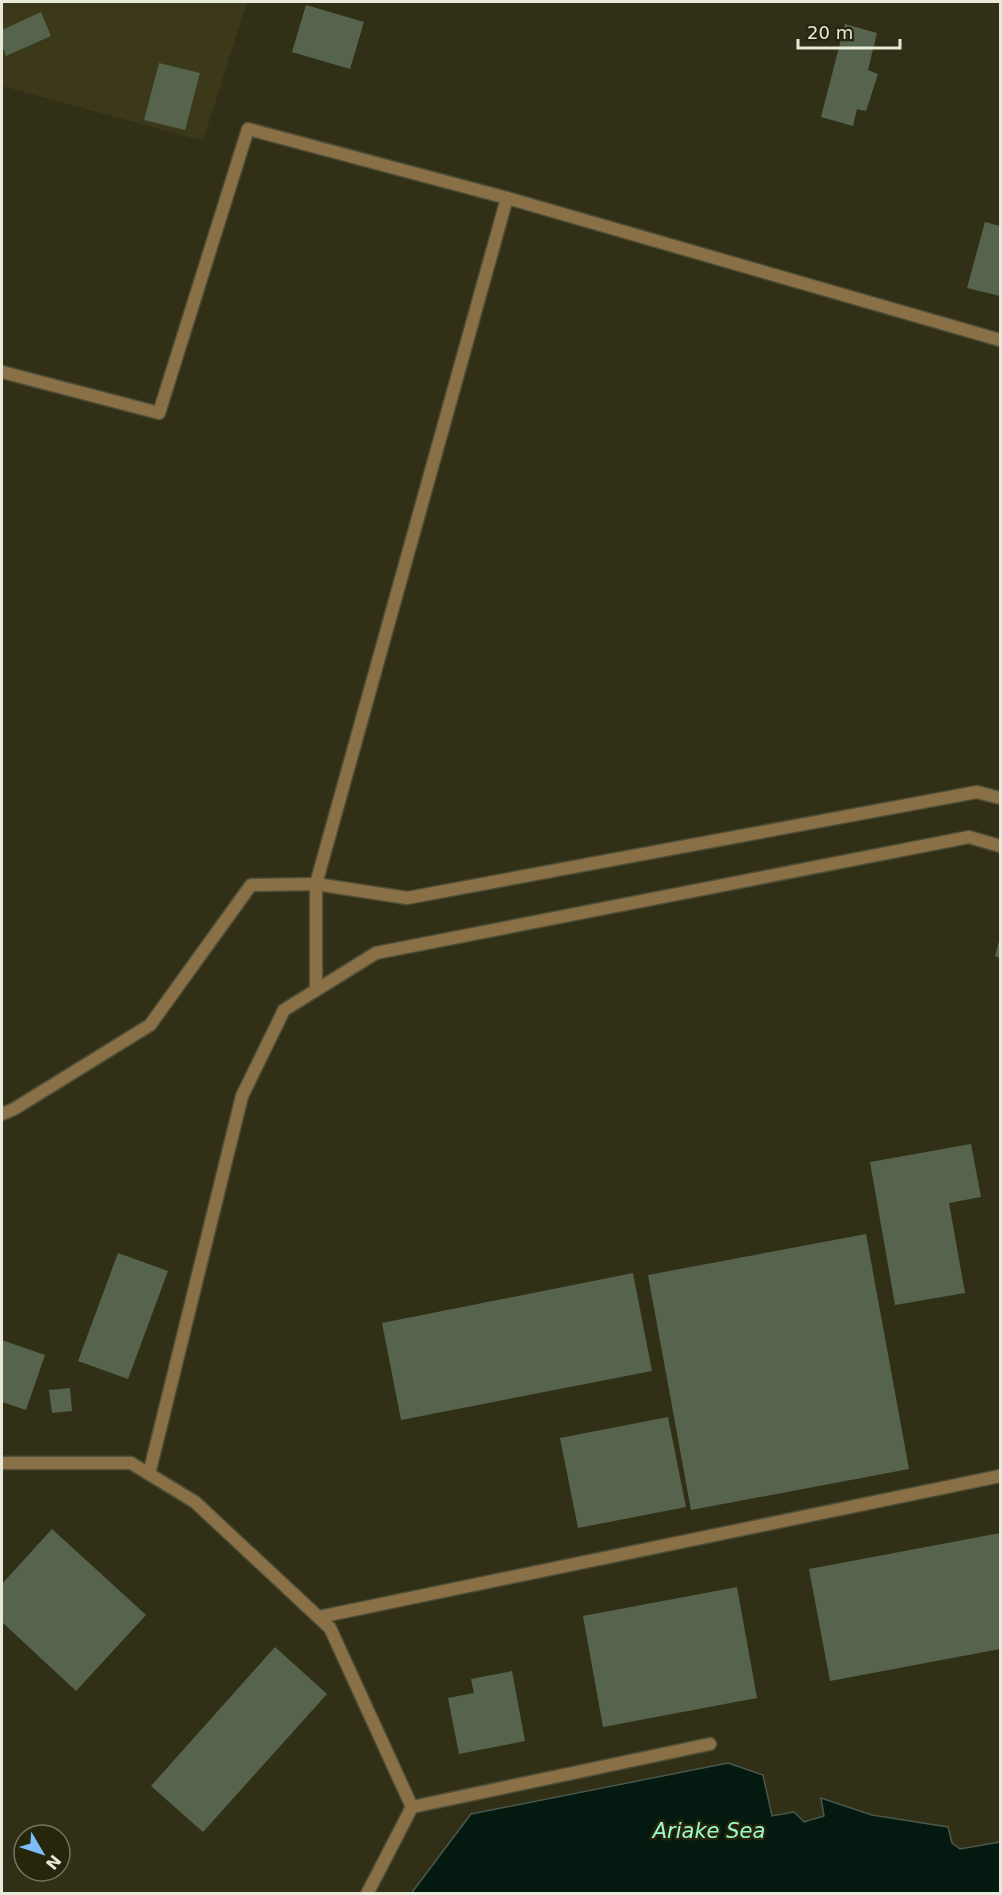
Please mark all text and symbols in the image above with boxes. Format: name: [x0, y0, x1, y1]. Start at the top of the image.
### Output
scale bar: [798, 12, 900, 50]
text: 20 m: [807, 22, 853, 43]
water label: Ariake Sea: [651, 1819, 765, 1843]
north arrow: [12, 1823, 72, 1883]
text: N: [42, 1851, 65, 1873]

